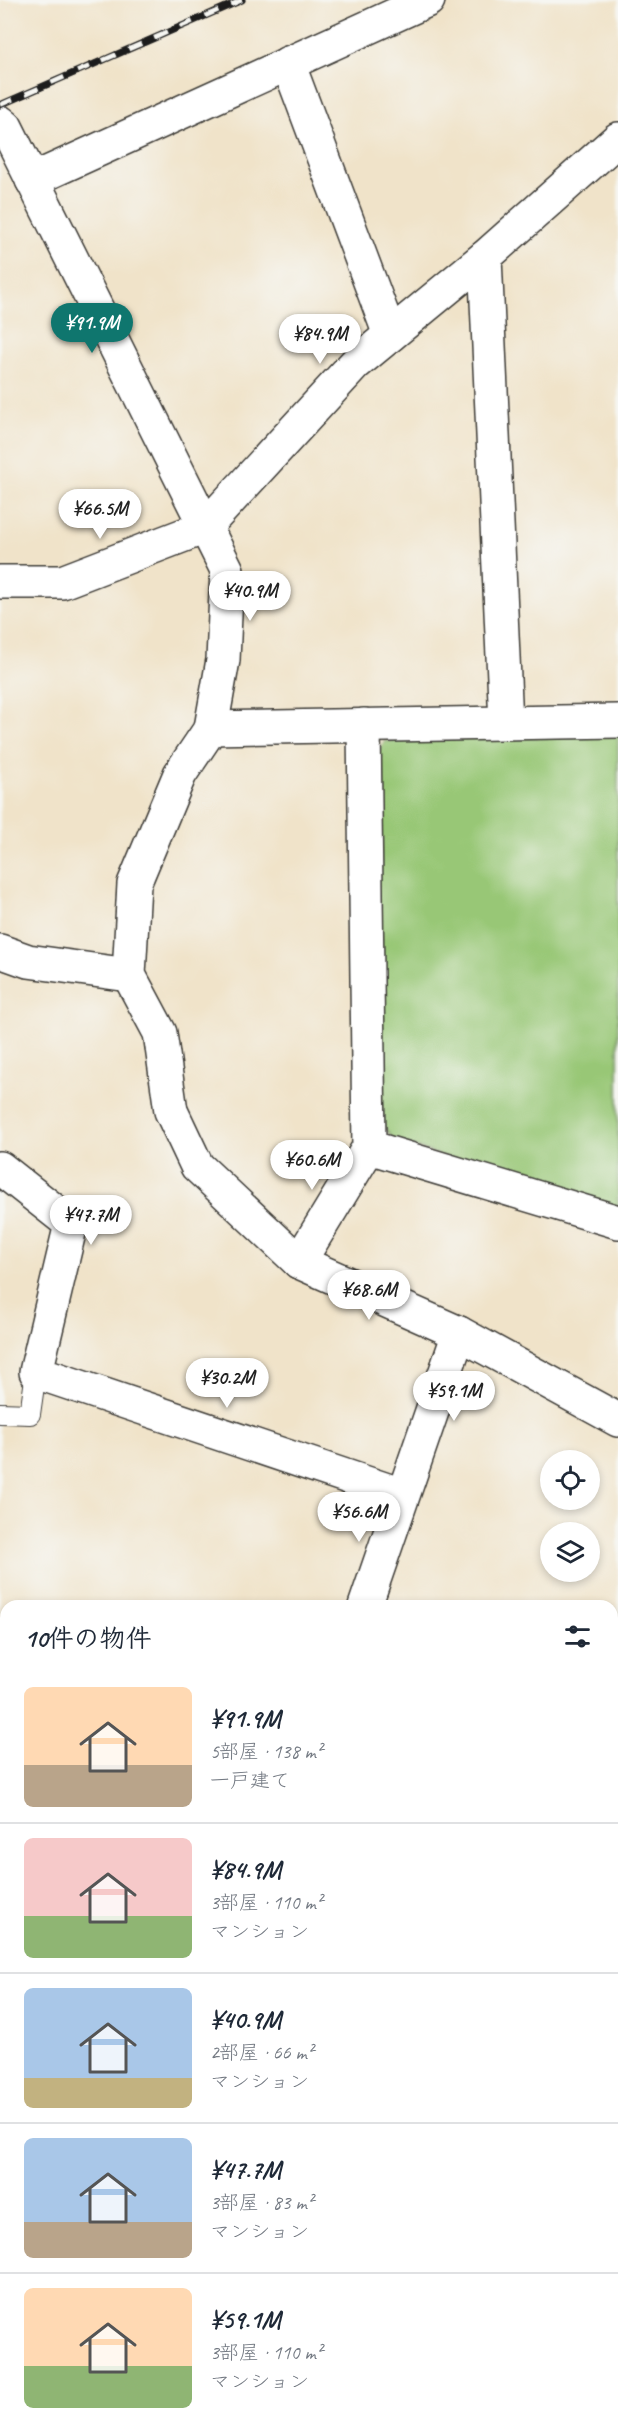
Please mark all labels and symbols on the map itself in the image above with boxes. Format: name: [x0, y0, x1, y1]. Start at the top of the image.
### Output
pin: ¥91.9M: [43, 303, 141, 354]
pin: ¥84.9M: [271, 314, 369, 365]
pin: ¥66.5M: [51, 489, 149, 540]
pin: ¥40.9M: [201, 571, 299, 622]
pin: ¥60.6M: [263, 1140, 361, 1191]
pin: ¥47.7M: [42, 1195, 140, 1246]
pin: ¥68.6M: [320, 1270, 418, 1321]
pin: ¥30.2M: [178, 1358, 276, 1409]
pin: ¥59.1M: [405, 1371, 503, 1422]
pin: ¥56.6M: [310, 1492, 408, 1543]

